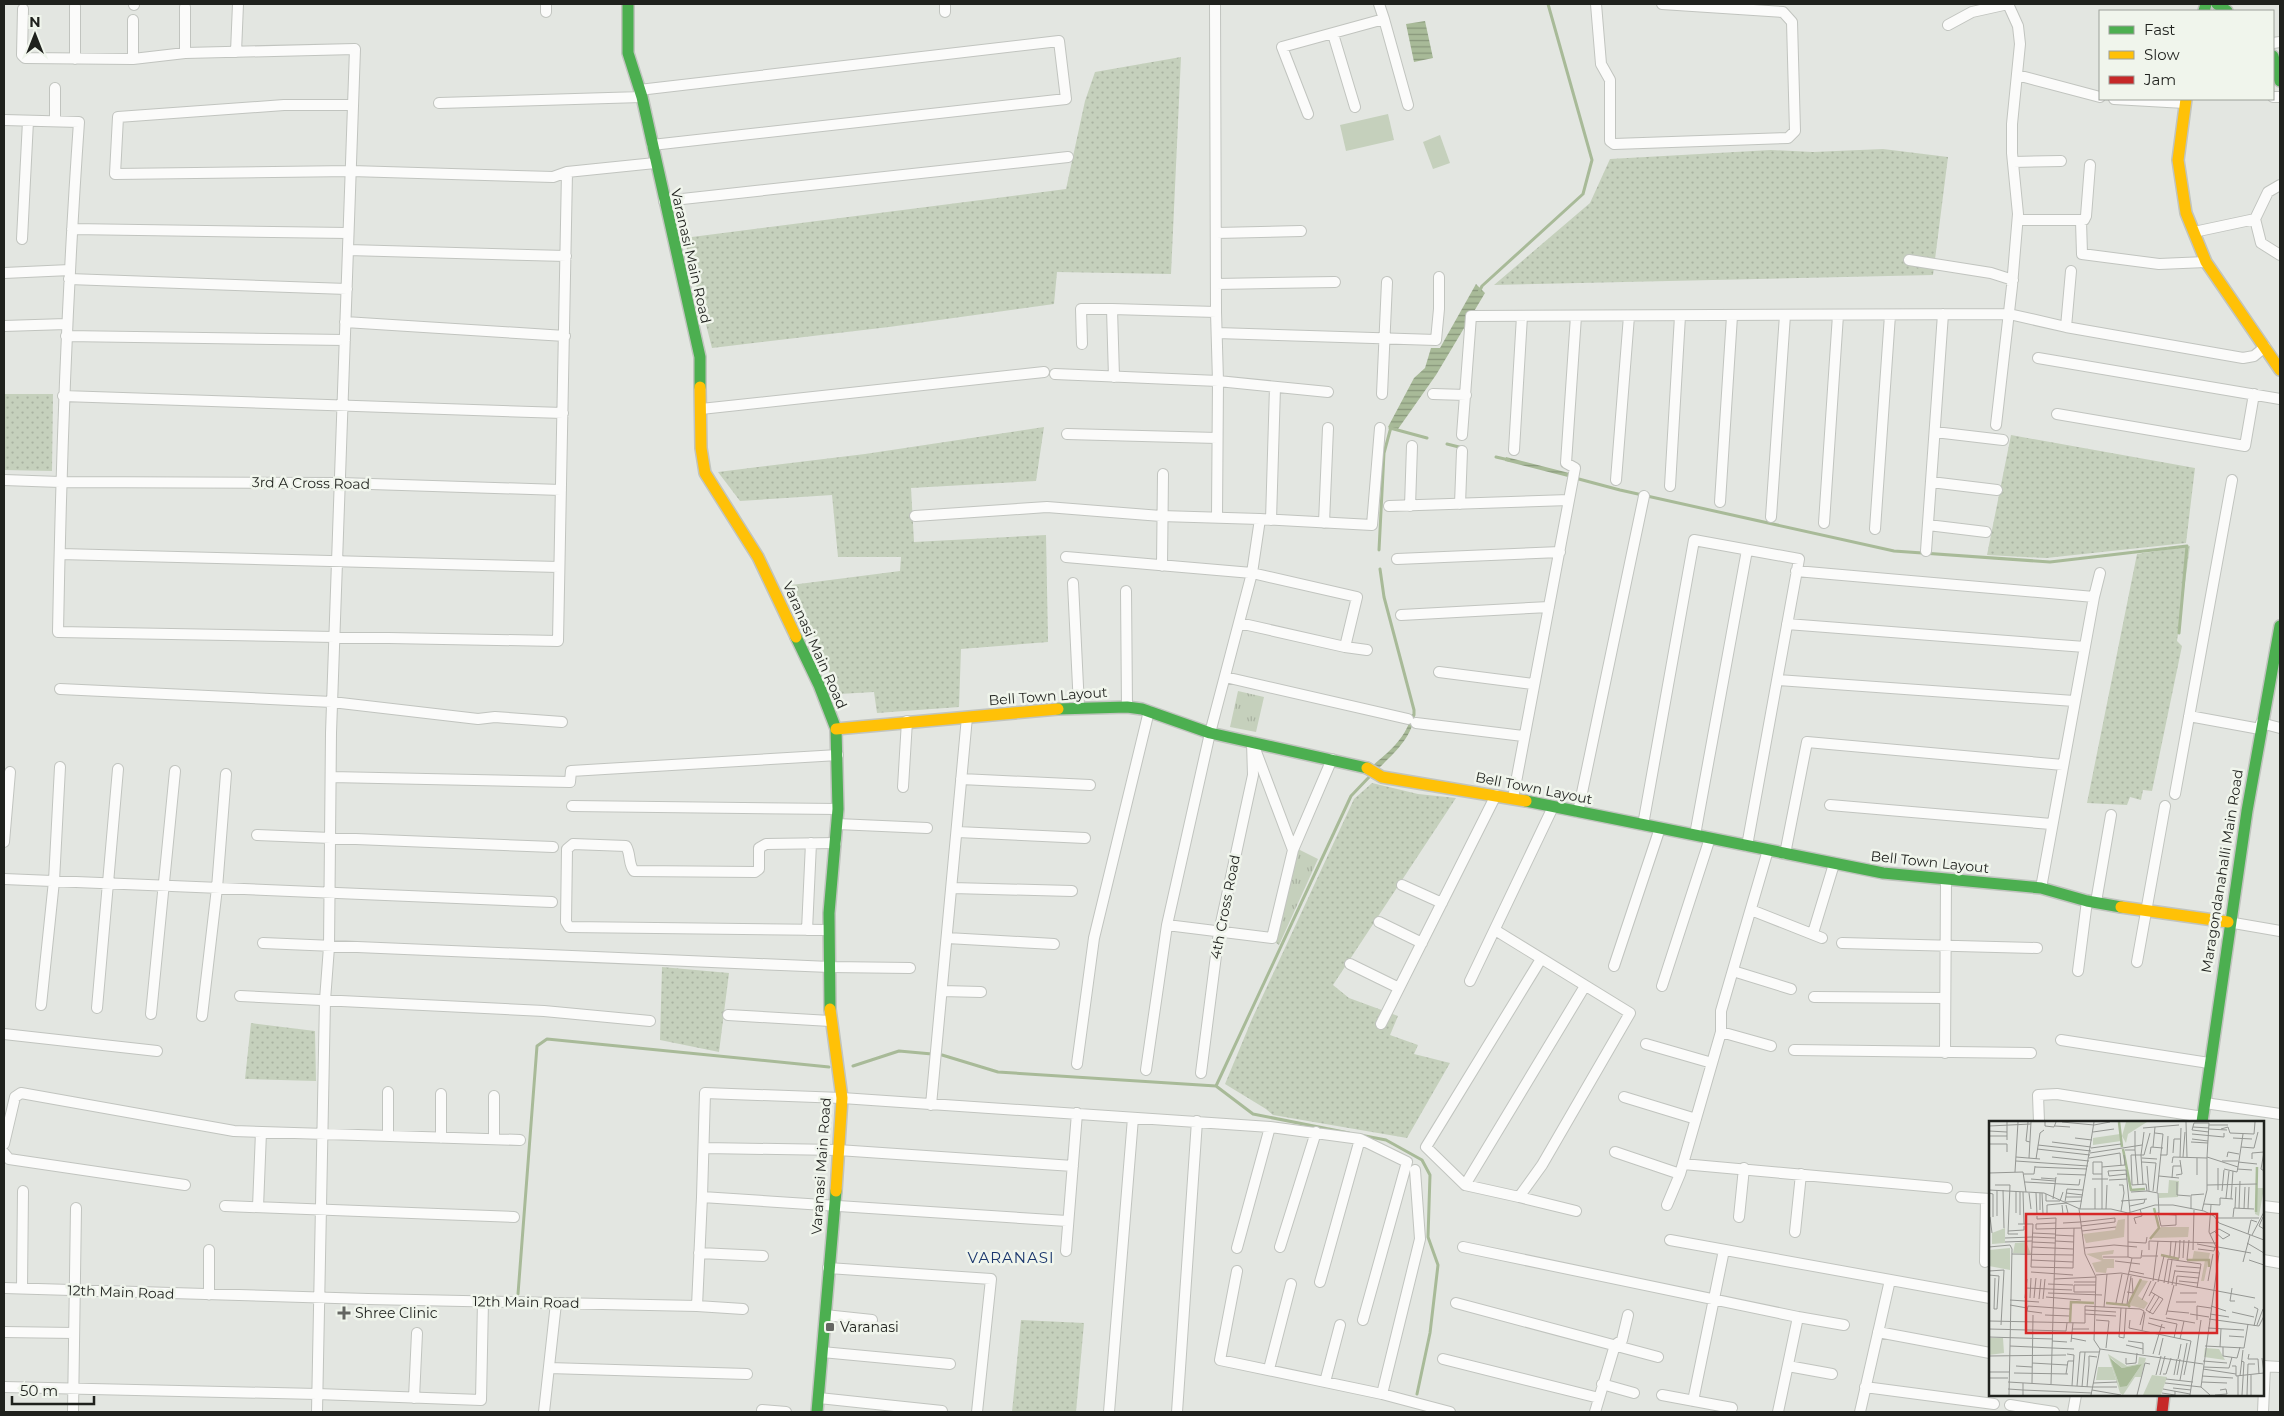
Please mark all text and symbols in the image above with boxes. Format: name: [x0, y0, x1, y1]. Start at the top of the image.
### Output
north arrow: [10, 10, 60, 60]
legend: [2099, 10, 2274, 100]
text: N: [29, 13, 41, 31]
text: Fast: [2144, 20, 2175, 39]
text: Slow: [2144, 45, 2180, 64]
text: Jam: [2143, 70, 2176, 89]
street label: Varanasi Main Road: [667, 187, 715, 325]
street label: 3rd A Cross Road: [252, 473, 370, 493]
street label: Varanasi Main Road: [779, 578, 851, 712]
street label: Bell Town Layout: [988, 683, 1108, 709]
street label: Bell Town Layout: [1474, 768, 1594, 808]
street label: Maragondanahalli Main Road: [2197, 768, 2247, 974]
street label: Bell Town Layout: [1870, 847, 1990, 877]
street label: 4th Cross Road: [1206, 853, 1244, 961]
street label: Varanasi Main Road: [807, 1097, 835, 1235]
inset map: [1989, 1121, 2264, 1396]
district label: VARANASI: [968, 1248, 1055, 1267]
street label: 12th Main Road: [67, 1281, 175, 1303]
street label: 12th Main Road: [472, 1292, 580, 1312]
place label: Shree Clinic: [355, 1304, 438, 1322]
marker: Shree Clinic: [337, 1306, 351, 1320]
place label: Varanasi: [840, 1318, 899, 1336]
marker: Varanasi: [824, 1321, 836, 1333]
scale bar: [12, 1374, 95, 1406]
text: 50 m: [20, 1381, 58, 1400]

